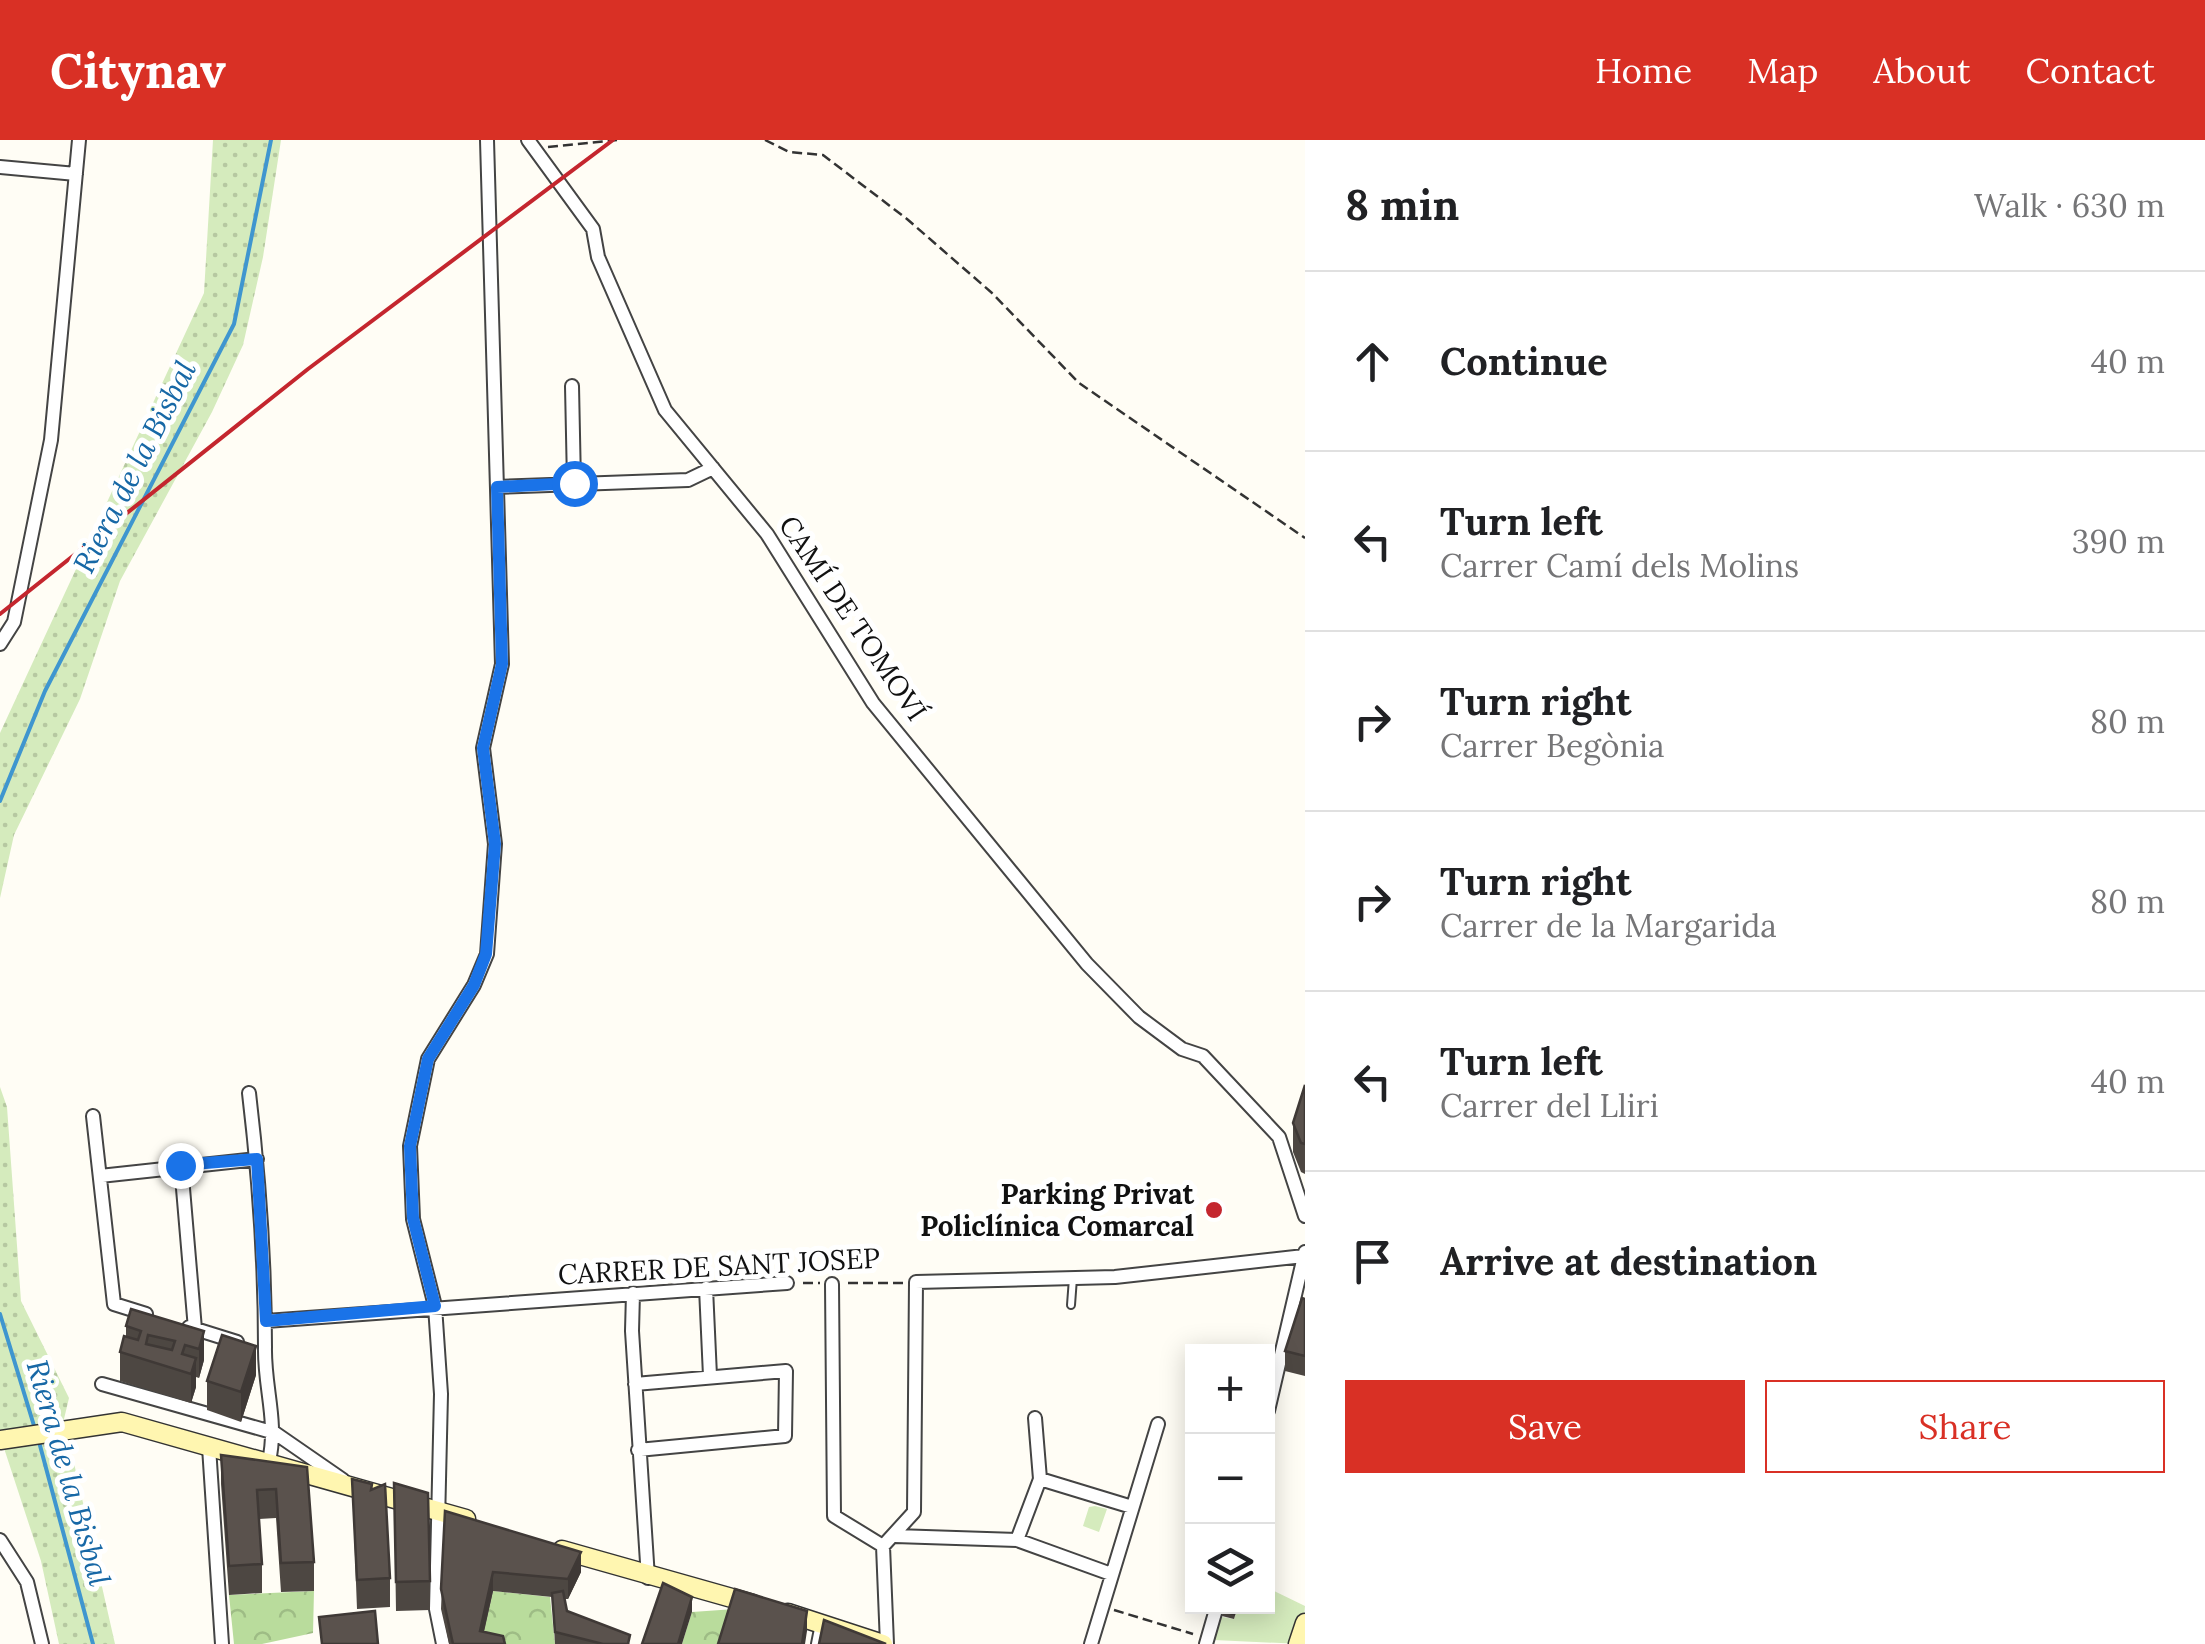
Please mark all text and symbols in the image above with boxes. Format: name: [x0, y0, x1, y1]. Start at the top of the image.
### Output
text: Citynav: [50, 40, 226, 101]
text: Home: [1595, 48, 1692, 93]
text: Map: [1747, 48, 1818, 93]
text: About: [1873, 48, 1971, 93]
text: Contact: [2026, 48, 2155, 93]
text: 8 min: [1345, 178, 1459, 232]
text: Walk · 630 m: [1974, 185, 2165, 226]
icon: ahead: [1345, 334, 1400, 389]
text: Continue: [1440, 337, 1608, 385]
text: 40 m: [2091, 341, 2165, 382]
water label: Riera de la Bisbal: [64, 354, 204, 579]
route start: [552, 461, 598, 507]
text: Turn left: [1440, 497, 1603, 545]
street label: CAMÍ DE TOMOVÍ: [771, 509, 935, 727]
icon: left: [1345, 514, 1400, 569]
text: 390 m: [2072, 521, 2165, 562]
text: Carrer Camí dels Molins: [1440, 545, 1799, 586]
text: Turn right: [1440, 677, 1631, 725]
icon: right: [1345, 694, 1400, 749]
text: 80 m: [2090, 701, 2165, 742]
text: Carrer Begònia: [1440, 725, 1664, 766]
text: Turn right: [1440, 857, 1631, 905]
icon: right: [1345, 874, 1400, 929]
text: 80 m: [2090, 881, 2165, 922]
text: Carrer de la Margarida: [1440, 905, 1777, 946]
text: Turn left: [1440, 1037, 1603, 1085]
icon: left: [1345, 1054, 1400, 1109]
text: 40 m: [2091, 1061, 2165, 1102]
text: Carrer del Lliri: [1440, 1085, 1659, 1126]
route end: [158, 1143, 204, 1189]
place label: Parking Privat Policlínica Comarcal: [920, 1176, 1194, 1244]
marker: Parking Privat Policlínica Comarcal: [1203, 1199, 1225, 1221]
icon: arrive: [1345, 1234, 1400, 1289]
text: Arrive at destination: [1440, 1237, 1817, 1285]
street label: CARRER DE SANT JOSEP: [557, 1240, 881, 1292]
map controls: [1185, 1344, 1275, 1614]
button: +: [1185, 1344, 1275, 1434]
water label: Riera de la Bisbal: [19, 1355, 120, 1591]
button: Save: [1345, 1380, 1745, 1473]
button: Share: [1765, 1380, 2165, 1473]
button: −: [1185, 1434, 1275, 1524]
button: layers: [1185, 1524, 1275, 1614]

